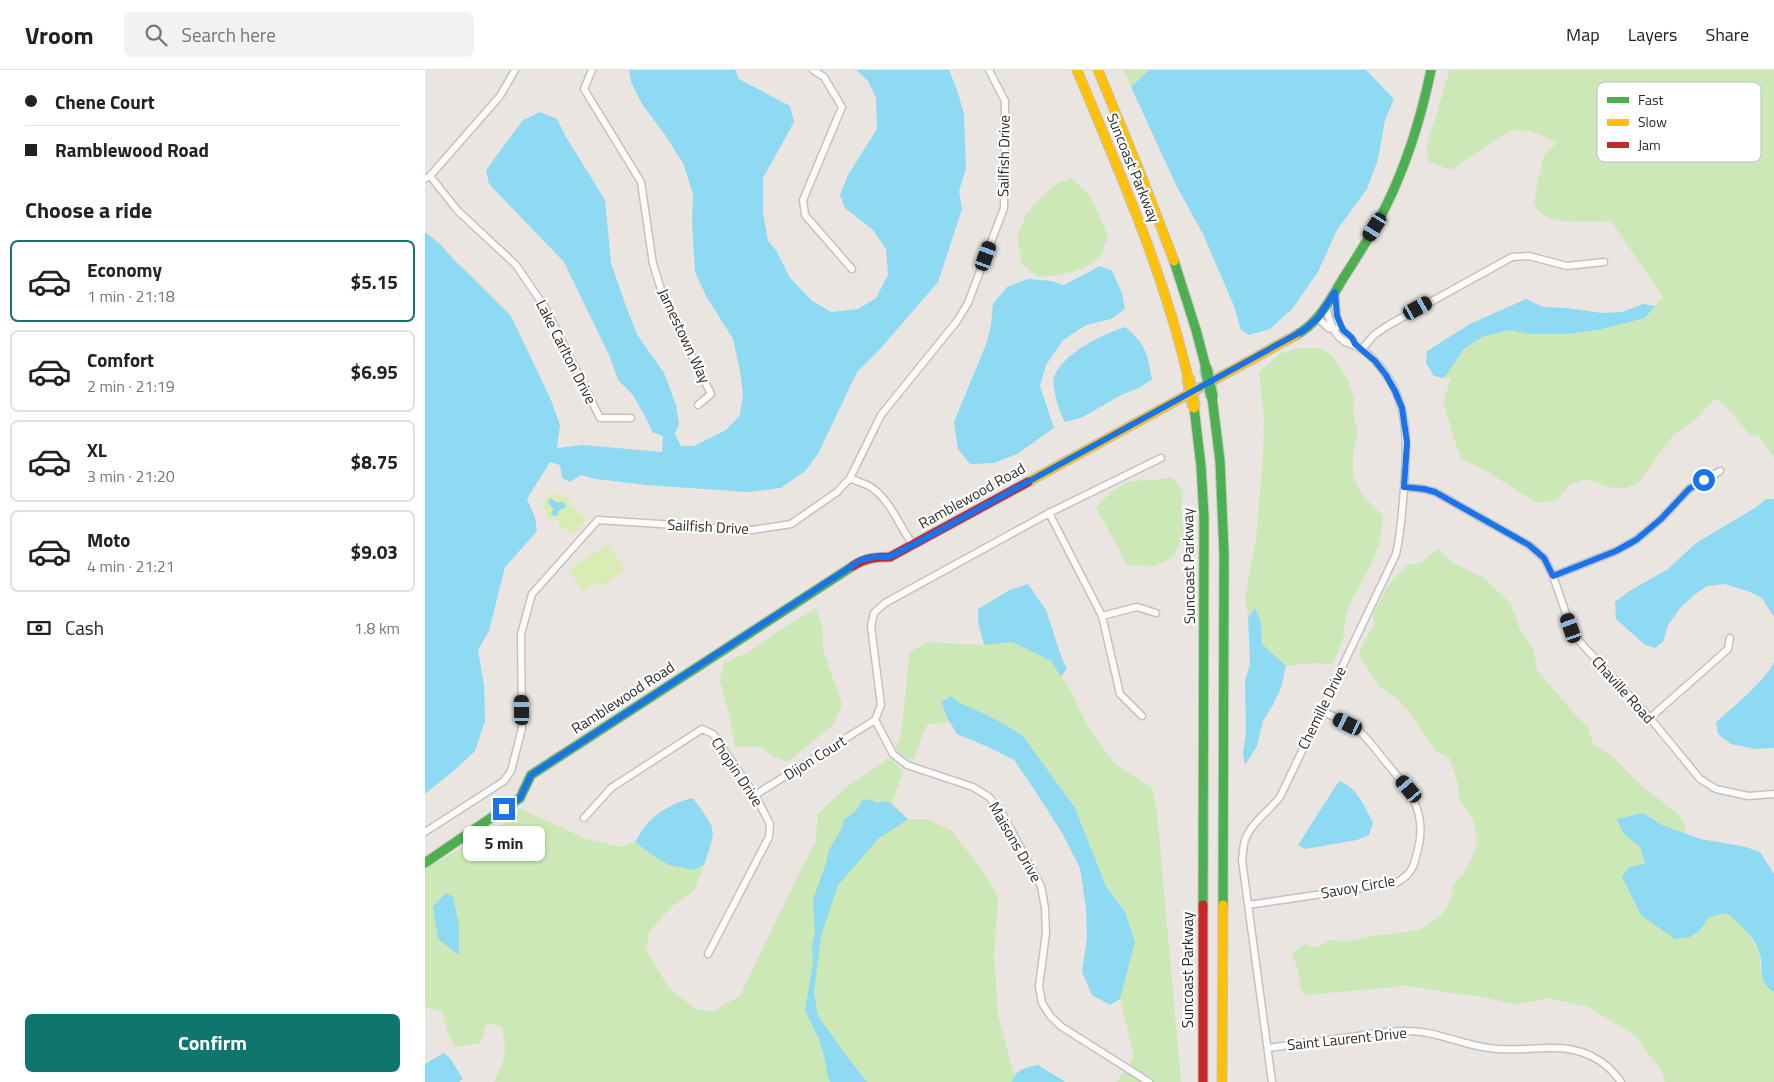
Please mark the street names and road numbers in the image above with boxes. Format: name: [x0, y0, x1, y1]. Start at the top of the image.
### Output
street label: Suncoast Parkway: [1101, 110, 1166, 226]
street label: Sailfish Drive: [991, 115, 1016, 197]
street label: Jamestown Way: [652, 284, 717, 387]
street label: Lake Carlton Drive: [530, 296, 603, 408]
street label: Ramblewood Road: [914, 457, 1029, 534]
street label: Suncoast Parkway: [1176, 508, 1201, 624]
street label: Sailfish Drive: [667, 513, 749, 540]
street label: Chaville Road: [1587, 651, 1660, 729]
street label: Ramblewood Road: [567, 656, 679, 740]
street label: Chemille Drive: [1291, 662, 1352, 753]
street label: Dijon Court: [779, 729, 851, 786]
street label: Chopin Drive: [706, 732, 769, 811]
street label: Maisons Drive: [983, 797, 1048, 886]
street label: Savoy Circle: [1319, 869, 1397, 904]
street label: Suncoast Parkway: [1176, 912, 1199, 1028]
street label: Saint Laurent Drive: [1286, 1021, 1408, 1056]

